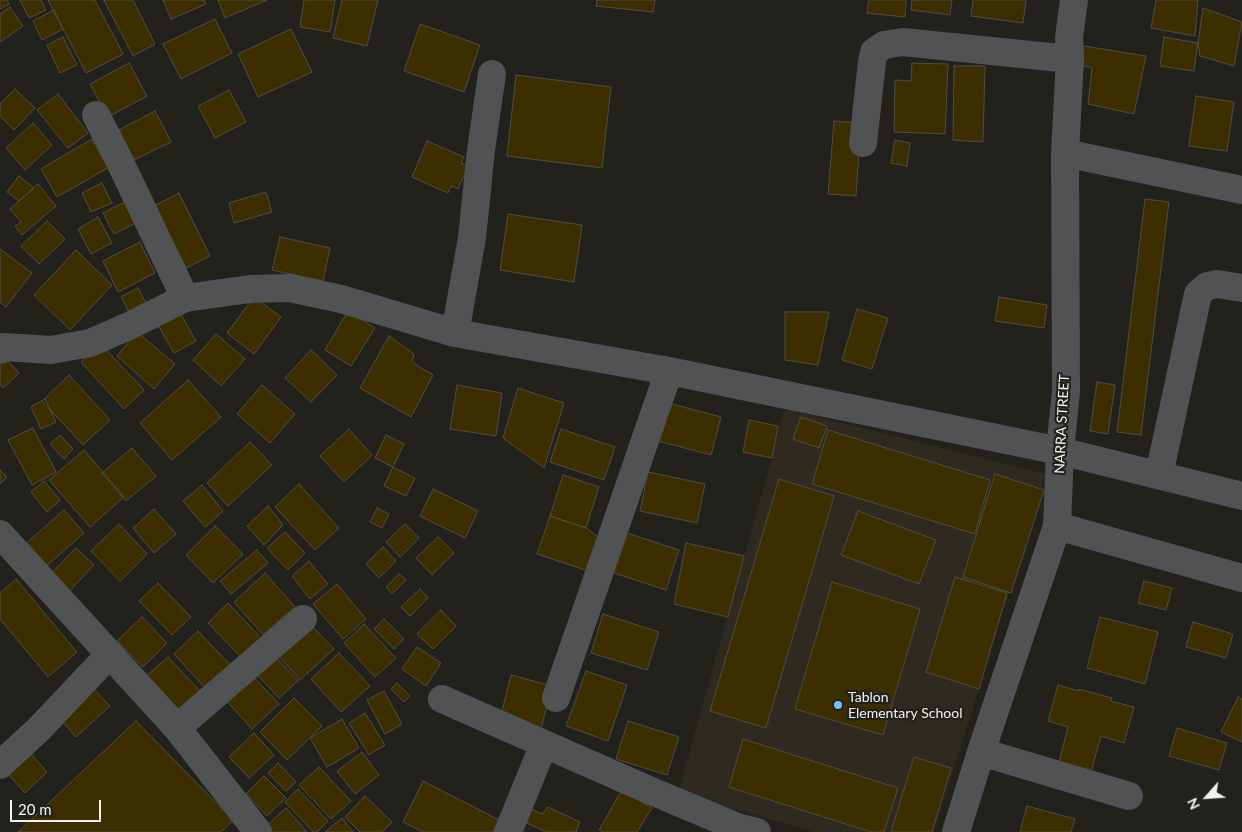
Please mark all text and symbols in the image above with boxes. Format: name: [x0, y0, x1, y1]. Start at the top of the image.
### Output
street label: NARRA STREET: [1051, 374, 1073, 474]
place label: Tablon Elementary School: [848, 689, 962, 722]
marker: Tablon Elementary School: [832, 699, 844, 711]
north arrow: [1182, 772, 1232, 822]
scale bar: [12, 790, 104, 822]
text: N: [1183, 795, 1203, 812]
text: 20 m: [18, 800, 52, 818]

